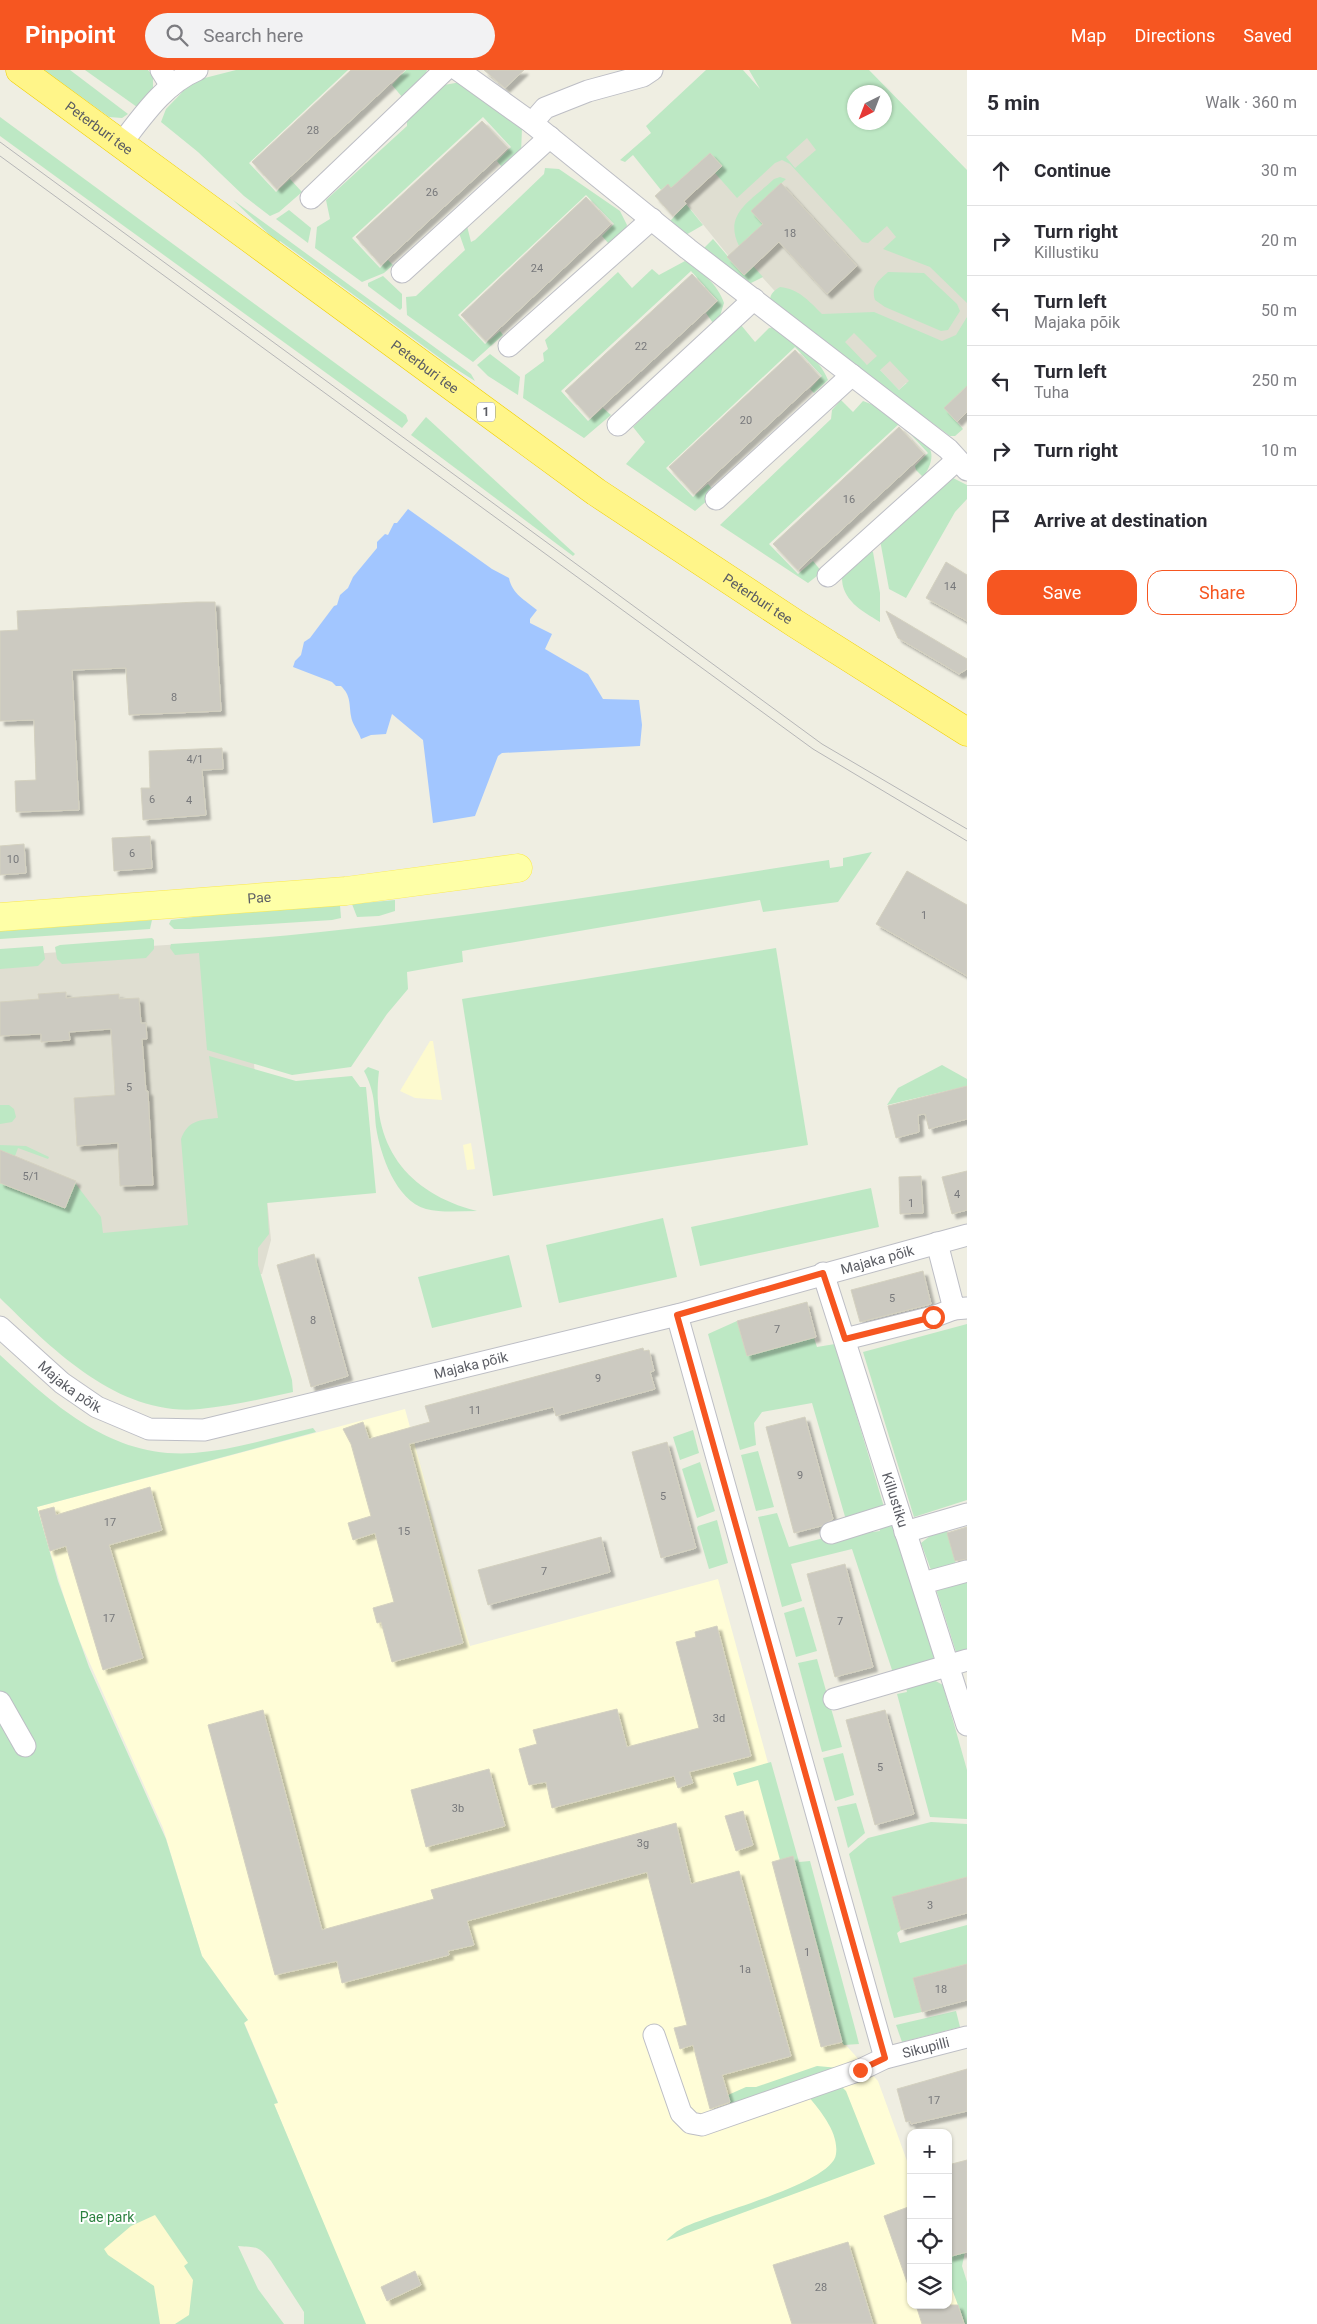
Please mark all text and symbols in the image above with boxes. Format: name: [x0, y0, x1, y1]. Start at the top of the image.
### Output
search box: [145, 13, 495, 58]
text: Pinpoint: [25, 21, 115, 49]
icon: search: [163, 21, 191, 49]
text: Search here: [203, 24, 303, 47]
text: Map: [1071, 25, 1106, 46]
text: Directions: [1134, 25, 1215, 46]
text: Saved: [1243, 25, 1292, 46]
north arrow: [847, 85, 892, 130]
text: 5 min: [987, 91, 1040, 115]
text: Walk · 360 m: [1205, 93, 1297, 112]
street label: Peterburi tee: [62, 98, 136, 158]
house number: 28: [307, 124, 319, 137]
icon: ahead: [987, 157, 1015, 185]
text: Continue: [1034, 159, 1111, 182]
text: 30 m: [1261, 161, 1297, 180]
house number: 26: [426, 186, 438, 199]
text: Turn right: [1034, 220, 1118, 243]
house number: 18: [784, 227, 796, 240]
icon: right: [987, 227, 1015, 255]
text: 20 m: [1261, 231, 1297, 250]
text: Killustiku: [1034, 243, 1099, 262]
house number: 24: [531, 262, 543, 275]
text: Turn left: [1034, 290, 1107, 313]
icon: left: [987, 297, 1015, 325]
text: 50 m: [1261, 301, 1297, 320]
text: Majaka põik: [1034, 313, 1120, 332]
street label: Peterburi tee: [388, 337, 462, 397]
house number: 22: [635, 340, 647, 353]
text: Turn left: [1034, 360, 1107, 383]
icon: left: [987, 367, 1015, 395]
text: 250 m: [1252, 371, 1297, 390]
text: Tuha: [1034, 383, 1069, 402]
road number: 1: [477, 402, 495, 422]
house number: 20: [740, 414, 752, 427]
icon: right: [987, 437, 1015, 465]
text: Turn right: [1034, 439, 1118, 462]
text: 10 m: [1261, 441, 1297, 460]
house number: 16: [843, 493, 855, 506]
icon: arrive: [987, 507, 1015, 535]
text: Arrive at destination: [1034, 509, 1207, 532]
street label: Peterburi tee: [720, 570, 796, 627]
button: Save: [987, 570, 1137, 615]
button: Share: [1147, 570, 1297, 615]
house number: 14: [944, 580, 956, 593]
house number: 8: [171, 691, 177, 704]
house number: 4/1: [187, 753, 203, 766]
house number: 6: [149, 793, 155, 806]
house number: 4: [186, 794, 192, 807]
house number: 6: [129, 847, 135, 860]
house number: 10: [7, 853, 19, 866]
street label: Pae: [247, 889, 272, 906]
house number: 1: [921, 909, 927, 922]
house number: 5: [126, 1081, 132, 1094]
house number: 5/1: [23, 1170, 39, 1183]
house number: 4: [954, 1188, 960, 1201]
house number: 1: [908, 1197, 914, 1210]
street label: Majaka põik: [839, 1242, 917, 1277]
house number: 5: [889, 1292, 895, 1305]
route start: [922, 1306, 945, 1329]
house number: 8: [310, 1314, 316, 1327]
house number: 7: [774, 1323, 780, 1336]
street label: Majaka põik: [432, 1348, 510, 1382]
street label: Majaka põik: [35, 1357, 104, 1416]
house number: 9: [595, 1372, 601, 1385]
house number: 11: [469, 1404, 481, 1417]
house number: 9: [797, 1469, 803, 1482]
street label: Killustiku: [879, 1470, 911, 1529]
house number: 5: [660, 1490, 666, 1503]
house number: 17: [104, 1516, 116, 1529]
house number: 15: [398, 1525, 410, 1538]
house number: 7: [541, 1565, 547, 1578]
house number: 17: [103, 1612, 115, 1625]
house number: 7: [837, 1615, 843, 1628]
house number: 3d: [713, 1712, 725, 1725]
house number: 5: [877, 1761, 883, 1774]
house number: 3b: [452, 1802, 464, 1815]
house number: 3g: [637, 1837, 649, 1850]
house number: 3: [927, 1899, 933, 1912]
house number: 1: [804, 1946, 810, 1959]
house number: 1a: [739, 1963, 751, 1976]
house number: 18: [935, 1983, 947, 1996]
street label: Sikupilli: [901, 2034, 951, 2061]
route end: [849, 2059, 872, 2082]
house number: 17: [928, 2094, 940, 2107]
map controls: [907, 2129, 952, 2309]
button: +: [907, 2129, 952, 2174]
button: −: [907, 2174, 952, 2219]
park label: Pae park: [80, 2209, 135, 2225]
button: locate: [907, 2219, 952, 2264]
button: layers: [907, 2264, 952, 2309]
house number: 28: [815, 2281, 827, 2294]

